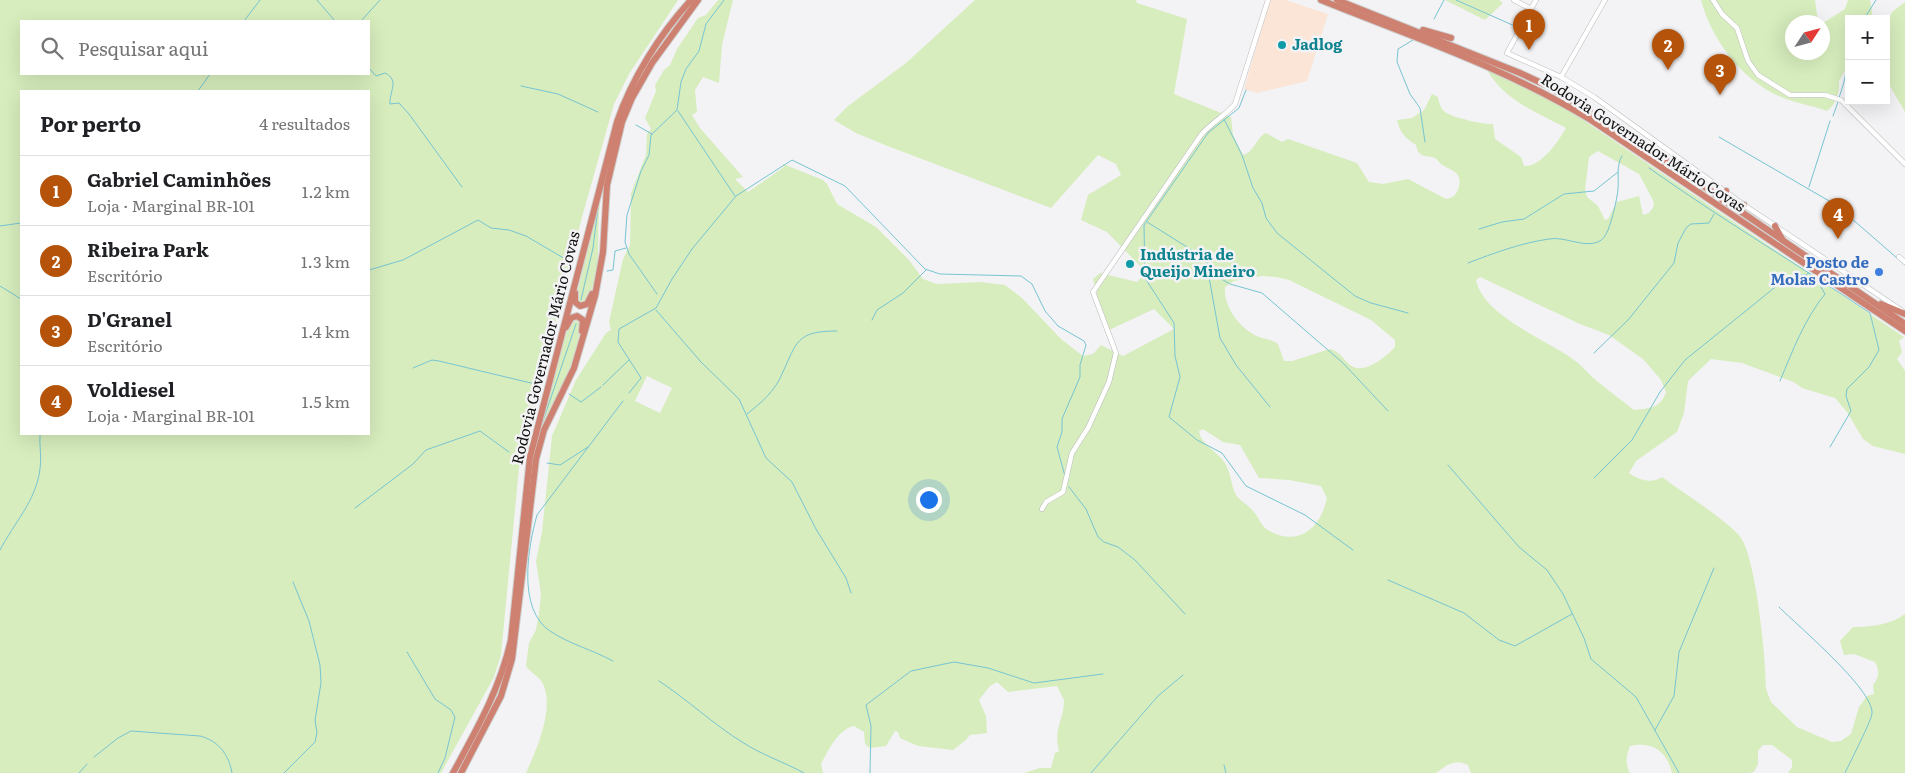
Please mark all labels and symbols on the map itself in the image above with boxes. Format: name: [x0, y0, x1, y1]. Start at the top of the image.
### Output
pin: 1: [1513, 9, 1545, 50]
north arrow: [1785, 15, 1830, 60]
pin: 2: [1652, 29, 1684, 70]
place label: Jadlog: [1292, 32, 1343, 55]
marker: Jadlog: [1276, 39, 1288, 51]
pin: 3: [1704, 54, 1736, 95]
street label: Rodovia Governador Mário Covas: [1537, 67, 1751, 217]
pin: 4: [1822, 198, 1854, 239]
street label: Rodovia Governador Mário Covas: [504, 228, 585, 467]
place label: Indústria de Queijo Mineiro: [1140, 242, 1255, 282]
place label: Posto de Molas Castro: [1770, 250, 1869, 290]
marker: Indústria de Queijo Mineiro: [1124, 258, 1136, 270]
marker: Posto de Molas Castro: [1873, 266, 1885, 278]
your location: [916, 487, 942, 513]

